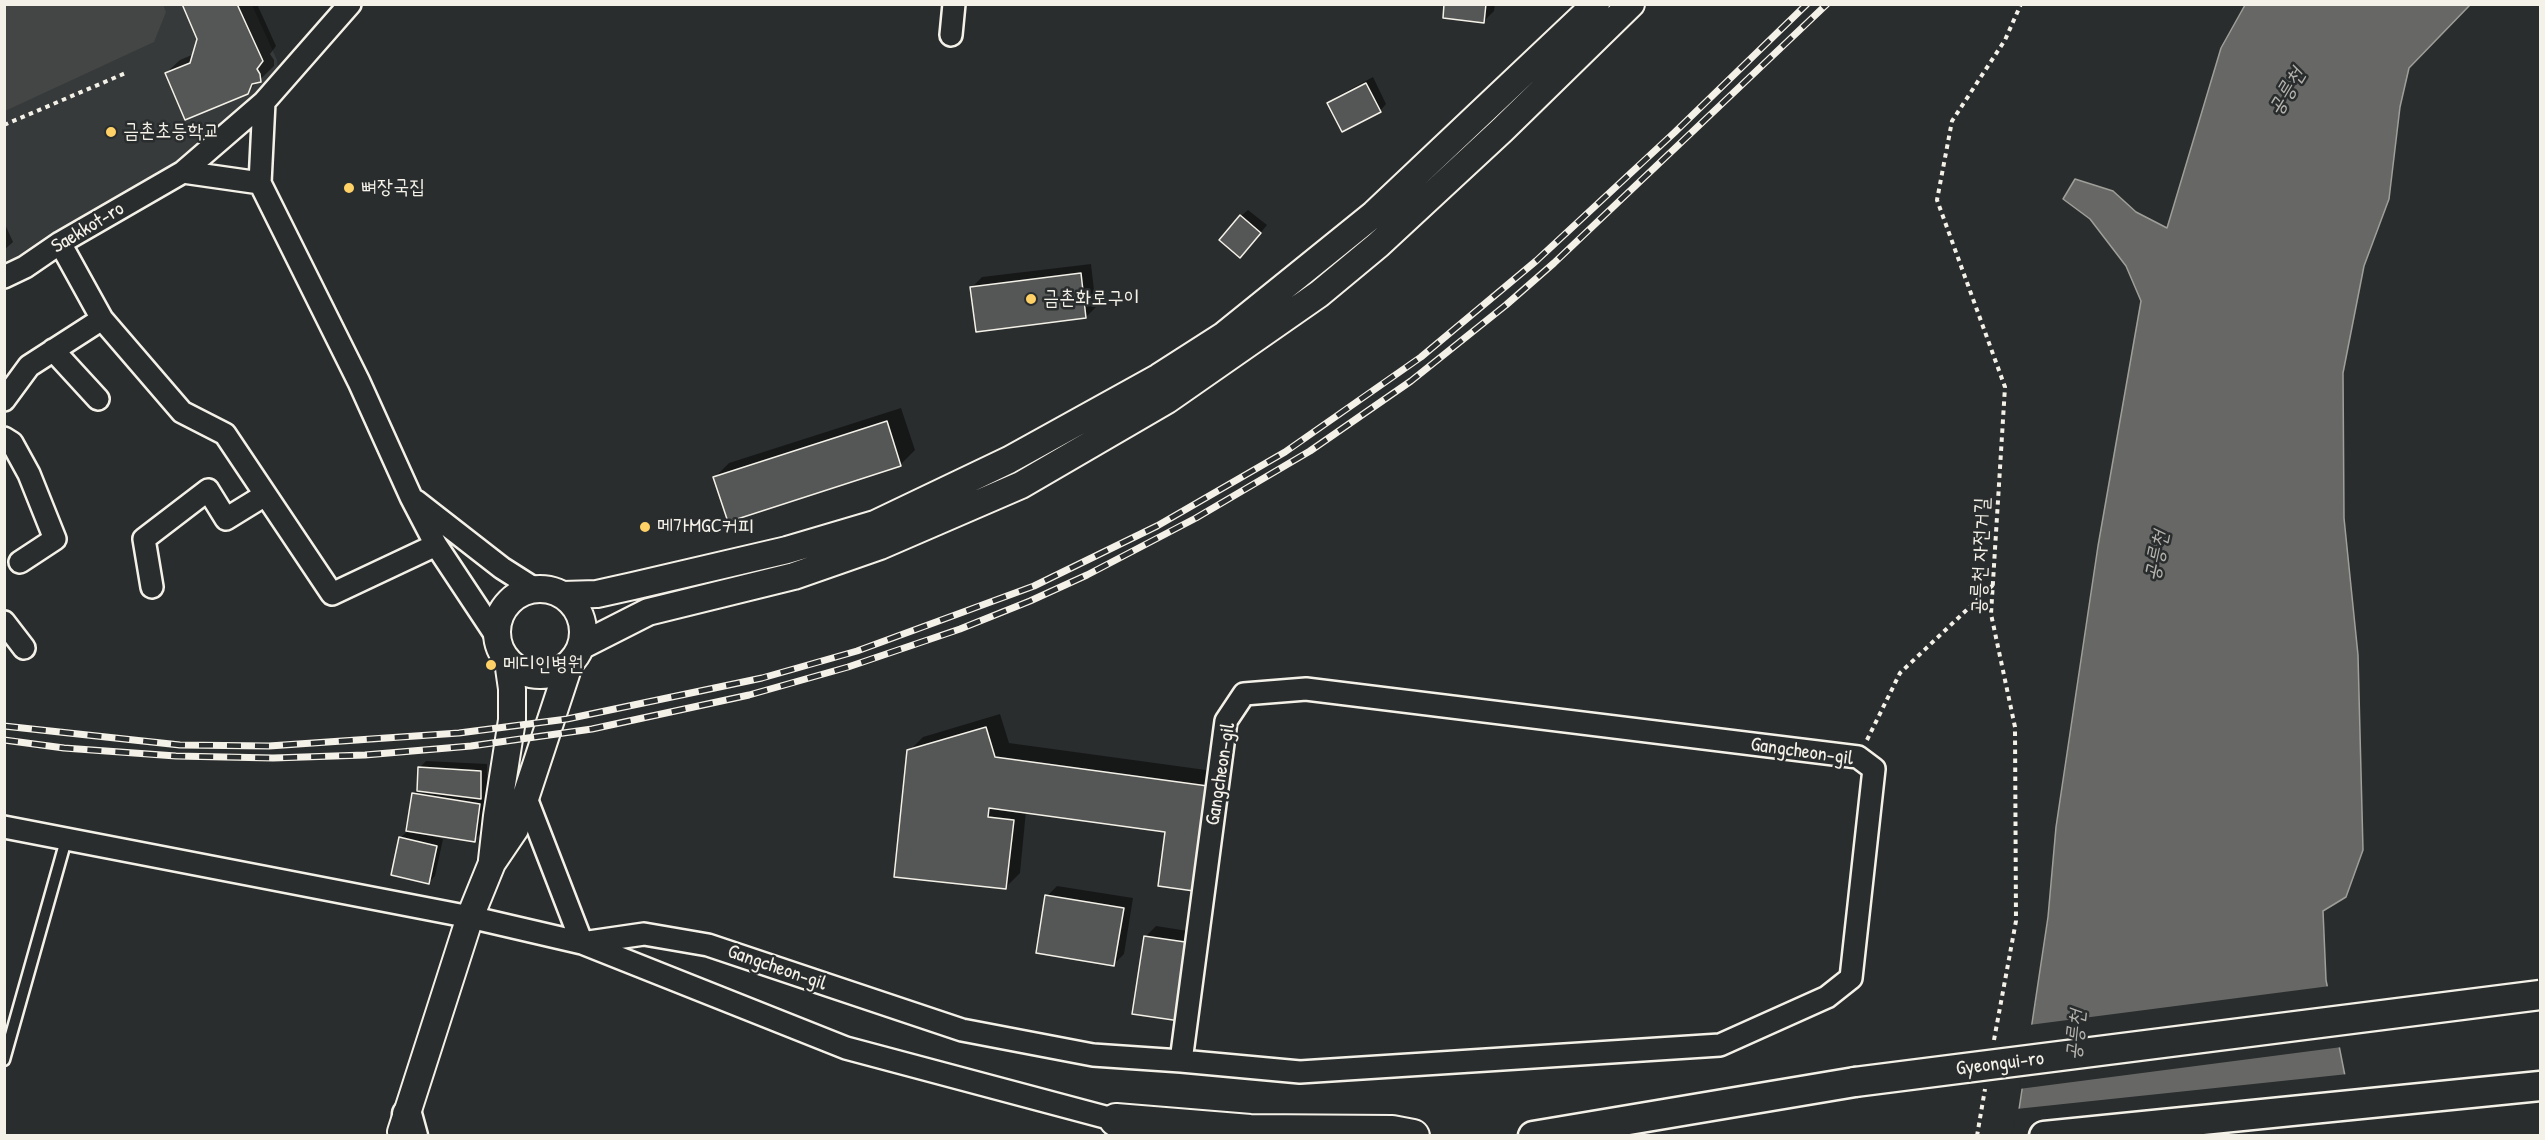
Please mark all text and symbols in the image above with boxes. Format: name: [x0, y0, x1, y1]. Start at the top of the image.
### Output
water label: 공릉천: [2263, 64, 2311, 120]
place label: 금촌초등학교: [123, 120, 220, 144]
marker: 금촌초등학교: [104, 125, 118, 139]
place label: 뼈장국집: [361, 176, 425, 200]
marker: 뼈장국집: [342, 181, 356, 195]
street label: Saekkot-ro: [47, 197, 129, 259]
place label: 금촌화로구이: [1043, 287, 1140, 311]
marker: 금촌화로구이: [1024, 292, 1038, 306]
street label: 공릉천 자전거길: [1967, 497, 1995, 615]
place label: 메가MGC커피: [657, 515, 754, 539]
marker: 메가MGC커피: [638, 520, 652, 534]
water label: 공릉천: [2139, 529, 2175, 583]
place label: 메디인병원: [503, 653, 583, 677]
marker: 메디인병원: [484, 658, 498, 672]
street label: Gangcheon-gil: [1201, 721, 1241, 827]
street label: Gangcheon-gil: [1749, 733, 1855, 771]
street label: Gangcheon-gil: [724, 940, 830, 996]
water label: 공릉천: [2061, 1008, 2091, 1062]
street label: Gyeongui-ro: [1955, 1047, 2045, 1081]

